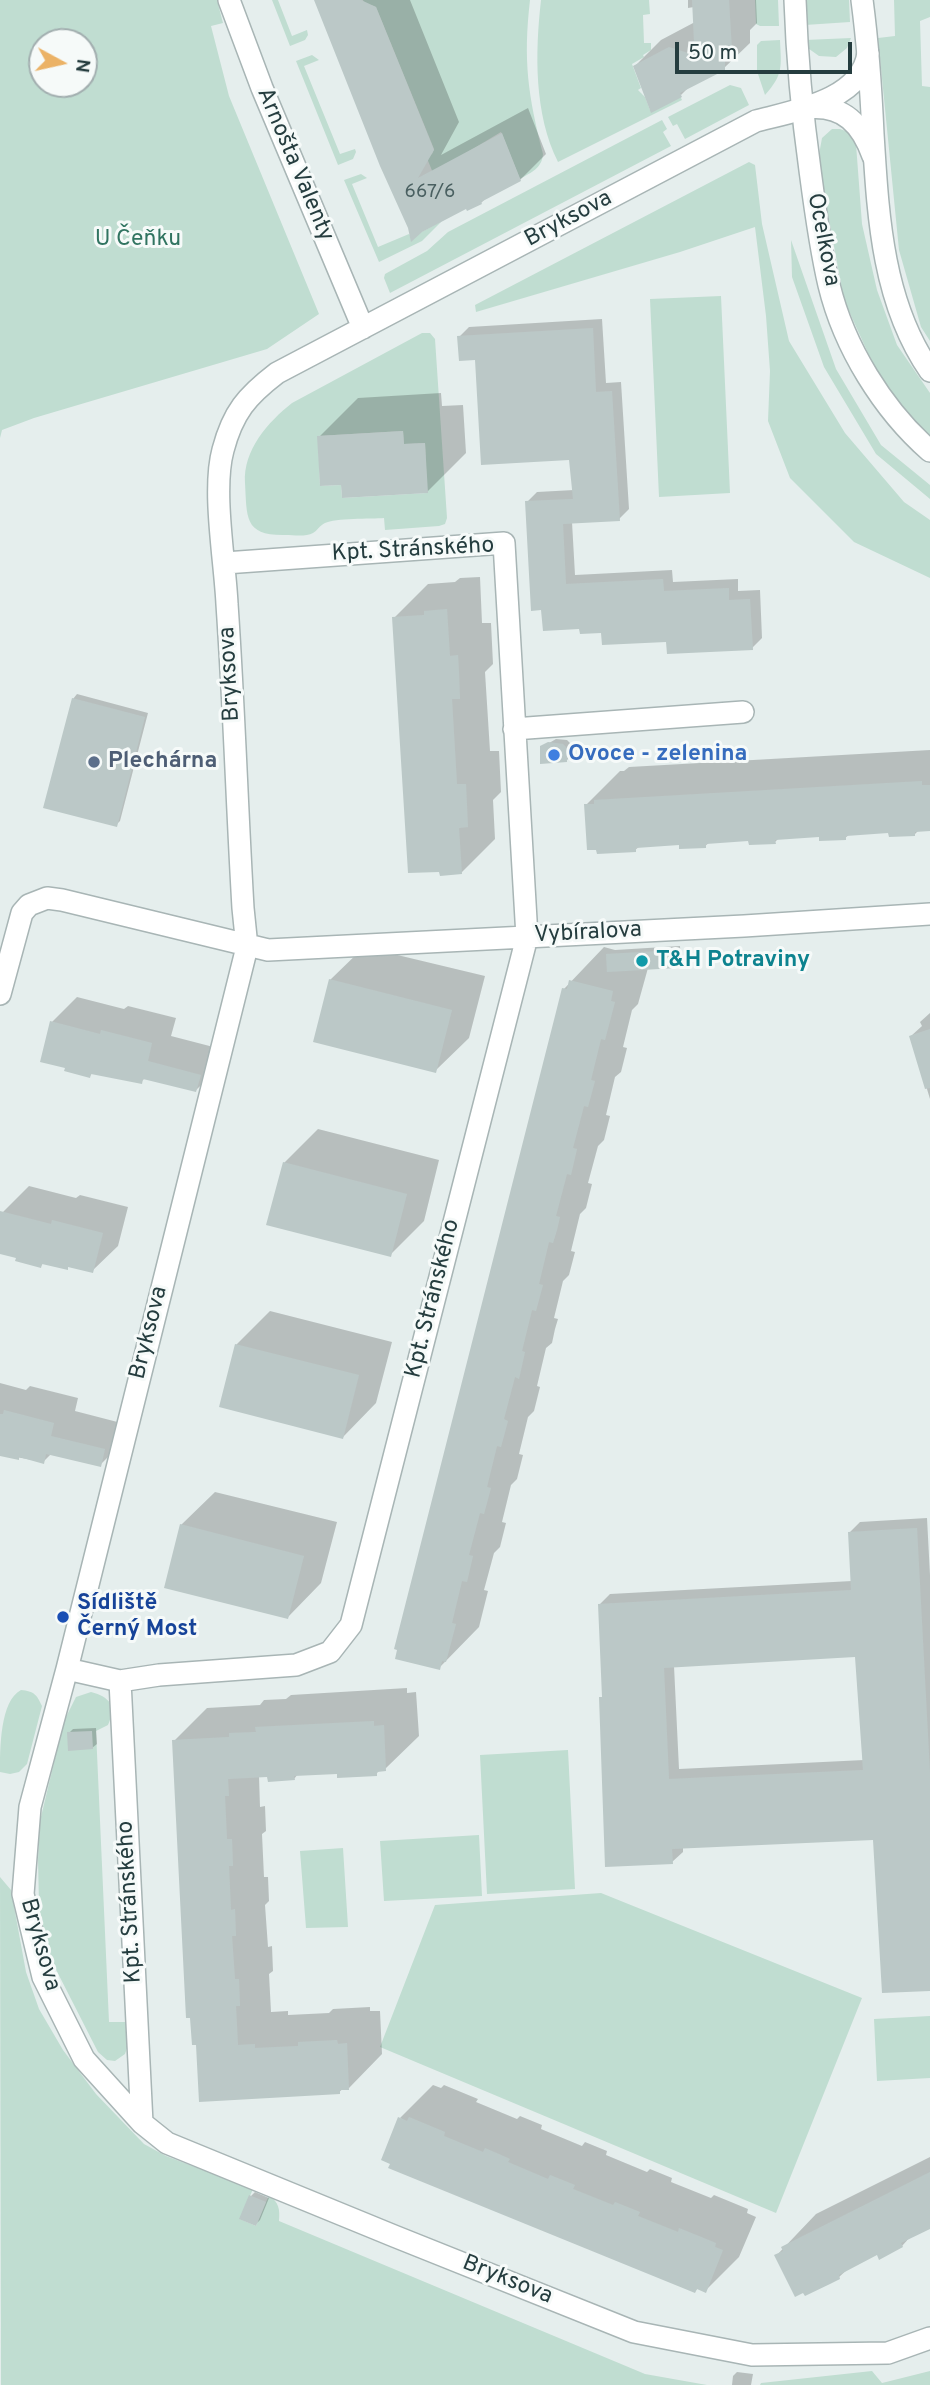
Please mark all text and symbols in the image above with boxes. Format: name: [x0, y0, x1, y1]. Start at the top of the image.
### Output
north arrow: [28, 28, 98, 98]
scale bar: [678, 28, 855, 72]
text: 50 m: [688, 40, 737, 67]
text: N: [69, 57, 95, 74]
street label: Arnošta Valenty: [249, 84, 339, 246]
house number: 667/6: [405, 182, 455, 204]
street label: Bryksova: [521, 186, 617, 254]
street label: Ocelkova: [799, 191, 845, 289]
park label: U Čeňku: [95, 226, 181, 254]
street label: Kpt. Stránského: [331, 533, 495, 569]
street label: Bryksova: [215, 626, 247, 722]
place label: Ovoce - zelenina: [568, 741, 747, 769]
marker: Ovoce - zelenina: [546, 747, 562, 763]
place label: Plechárna: [108, 748, 217, 776]
marker: Plechárna: [86, 754, 102, 770]
street label: Vybíralova: [533, 917, 643, 951]
place label: T&H Potraviny: [656, 947, 810, 975]
marker: T&H Potraviny: [634, 953, 650, 969]
street label: Kpt. Stránského: [401, 1217, 467, 1381]
street label: Bryksova: [125, 1284, 175, 1382]
place label: Sídliště Černý Most: [77, 1590, 197, 1644]
marker: Sídliště Černý Most: [55, 1609, 71, 1625]
street label: Kpt. Stránského: [113, 1820, 149, 1984]
street label: Bryksova: [13, 1896, 65, 1994]
street label: Bryksova: [458, 2250, 556, 2312]

